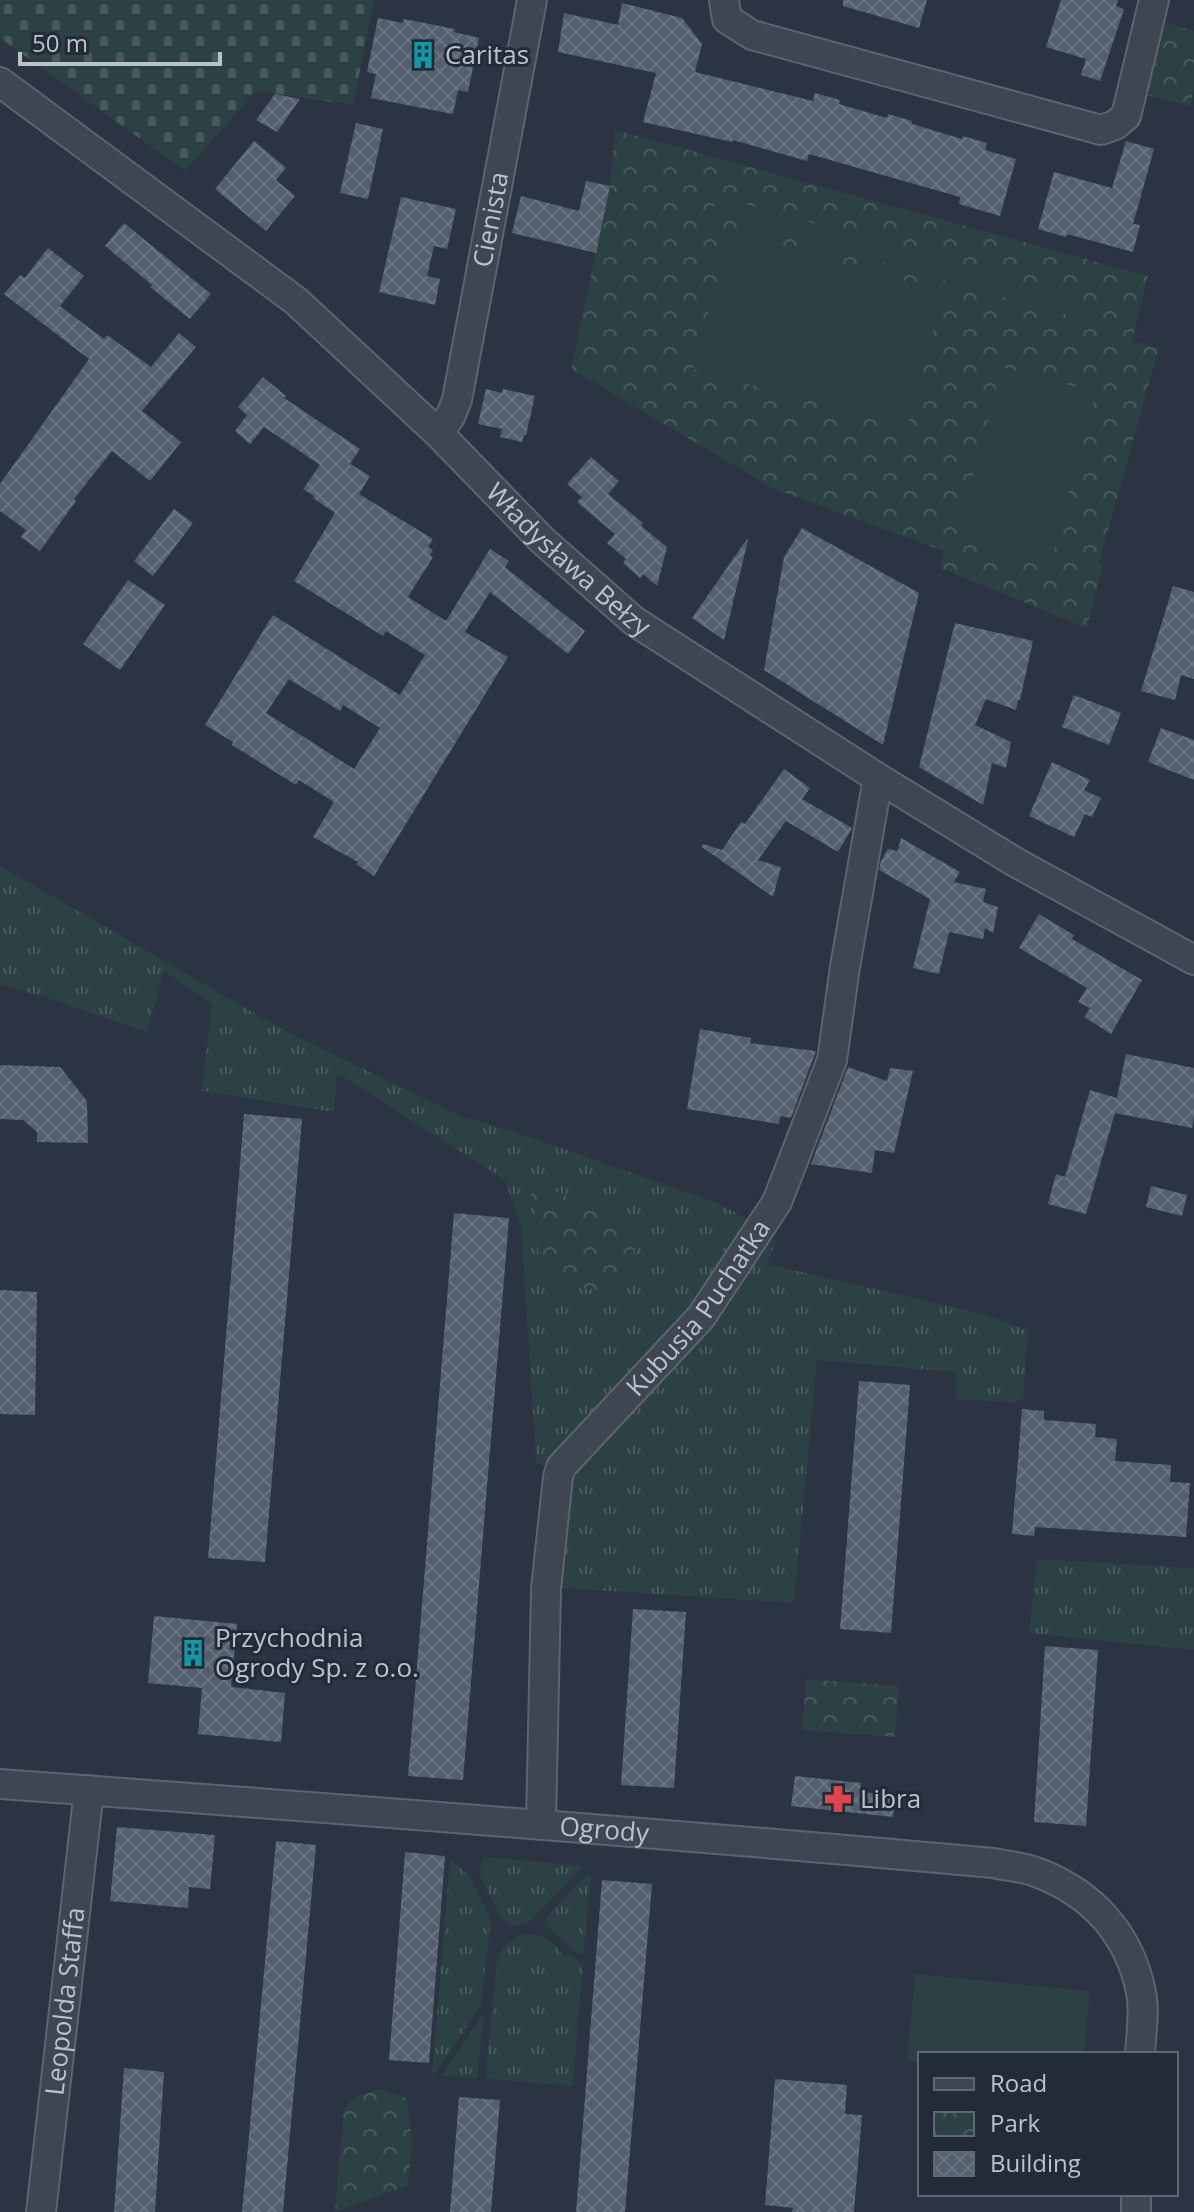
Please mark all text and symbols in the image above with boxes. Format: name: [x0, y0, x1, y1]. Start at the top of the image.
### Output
scale bar: [20, 16, 220, 66]
text: 50 m: [32, 26, 88, 59]
place label: Caritas: [445, 36, 529, 72]
building icon: Caritas: [408, 40, 438, 70]
street label: Cienista: [463, 169, 516, 270]
street label: Władysława Bełzy: [479, 474, 659, 645]
street label: Kubusia Puchatka: [617, 1212, 778, 1403]
place label: Przychodnia Ogrody Sp. z o.o.: [215, 1619, 419, 1685]
building icon: Przychodnia Ogrody Sp. z o.o.: [178, 1638, 208, 1668]
place label: Libra: [860, 1780, 921, 1816]
pharmacy icon: Libra: [823, 1784, 853, 1814]
street label: Ogrody: [558, 1807, 651, 1850]
street label: Leopolda Staffa: [35, 1905, 93, 2097]
legend: [918, 2052, 1178, 2196]
text: Road: [990, 2066, 1047, 2099]
text: Park: [990, 2106, 1041, 2139]
text: Building: [990, 2146, 1081, 2179]

